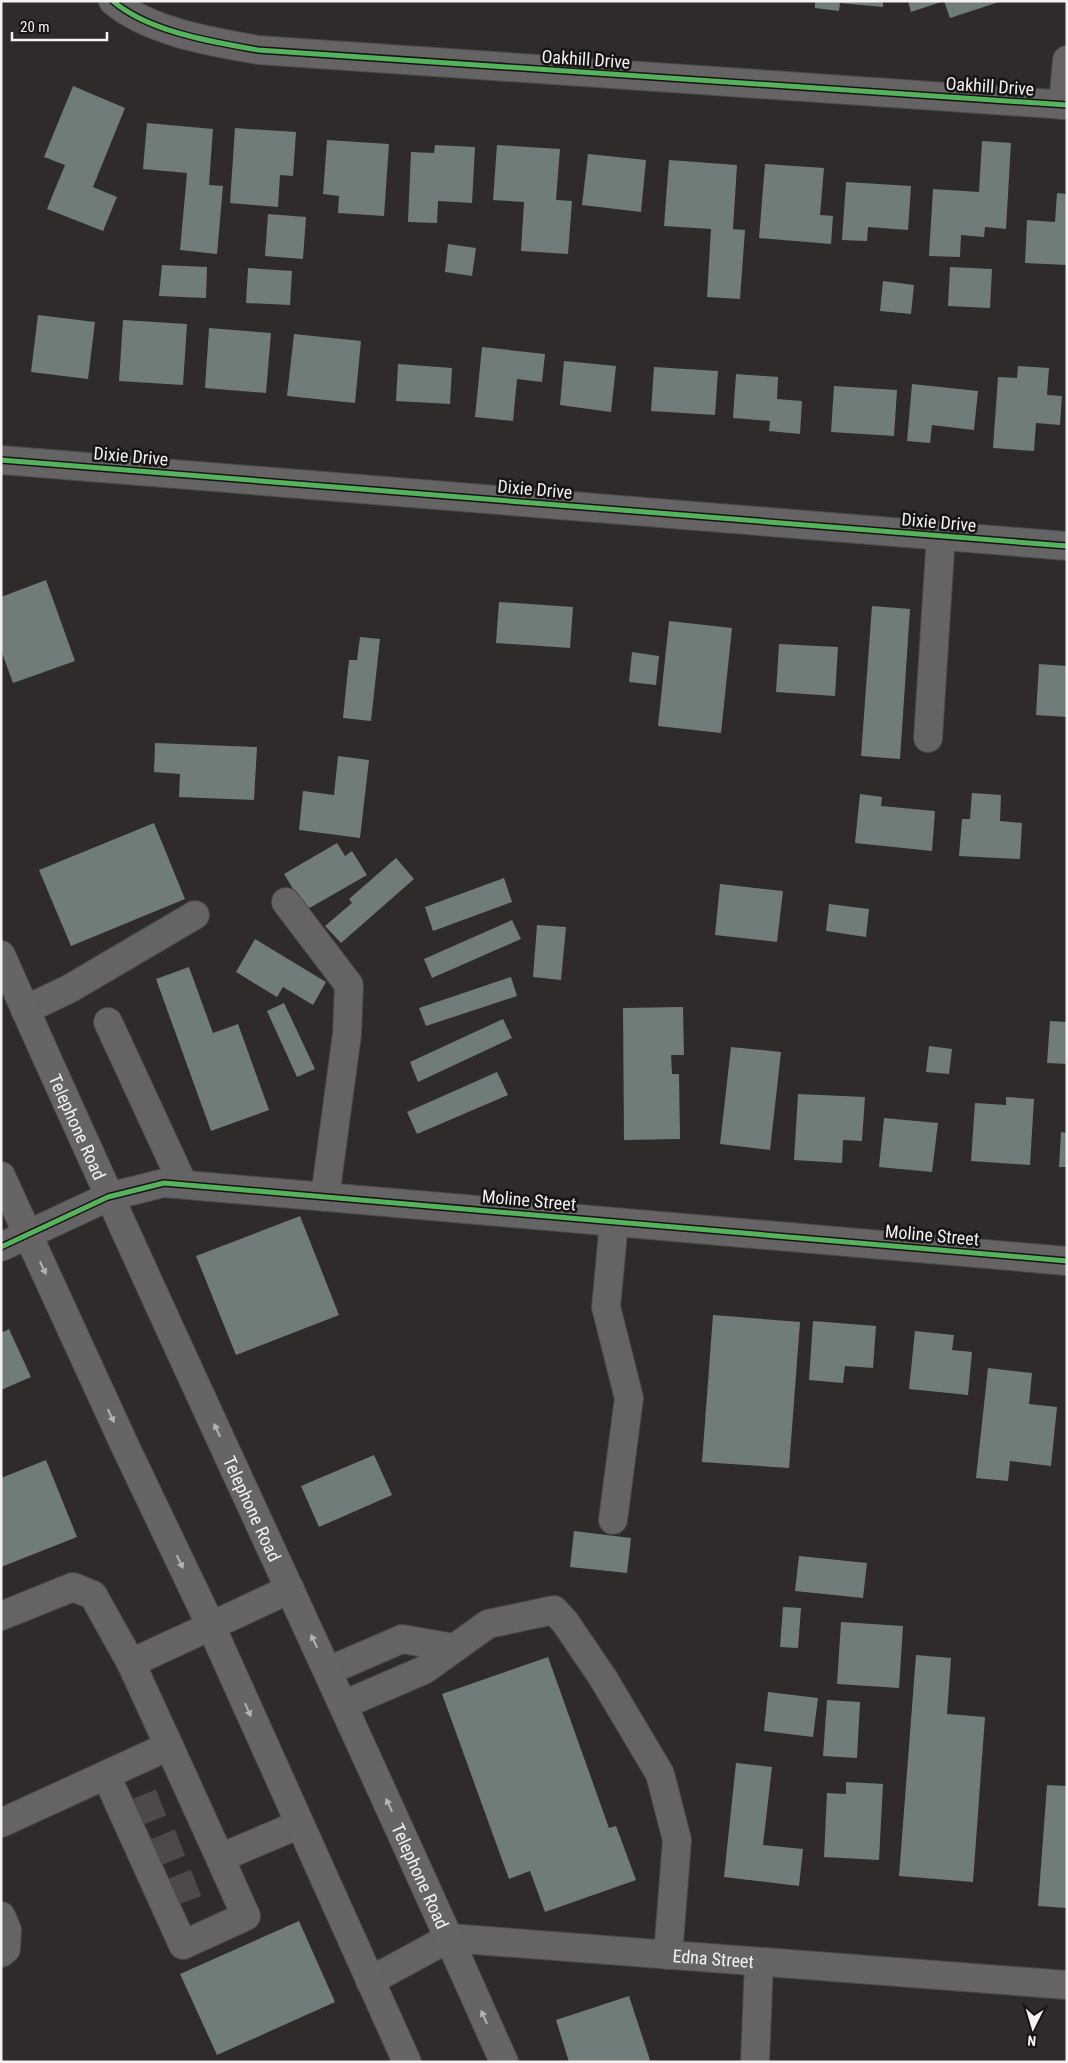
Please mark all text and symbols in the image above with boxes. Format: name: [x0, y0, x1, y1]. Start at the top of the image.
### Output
scale bar: [12, 10, 108, 42]
text: 20 m: [20, 18, 50, 36]
street label: Oakhill Drive: [541, 45, 631, 73]
street label: Oakhill Drive: [945, 72, 1035, 100]
street label: Dixie Drive: [93, 442, 169, 470]
street label: Dixie Drive: [497, 475, 573, 503]
street label: Dixie Drive: [901, 508, 977, 536]
street label: Telephone Road: [45, 1071, 111, 1183]
street label: Moline Street: [481, 1185, 577, 1215]
street label: Moline Street: [884, 1220, 980, 1250]
one-way arrow: [40, 1261, 48, 1275]
one-way arrow: [106, 1408, 115, 1423]
one-way arrow: [212, 1423, 221, 1438]
street label: Telephone Road: [219, 1453, 286, 1565]
one-way arrow: [176, 1555, 184, 1570]
one-way arrow: [310, 1634, 318, 1648]
one-way arrow: [245, 1703, 253, 1717]
one-way arrow: [384, 1798, 392, 1812]
street label: Telephone Road: [388, 1820, 454, 1932]
street label: Edna Street: [672, 1945, 755, 1972]
north arrow: [1008, 2003, 1058, 2053]
one-way arrow: [480, 2010, 488, 2024]
text: N: [1027, 2033, 1037, 2049]

